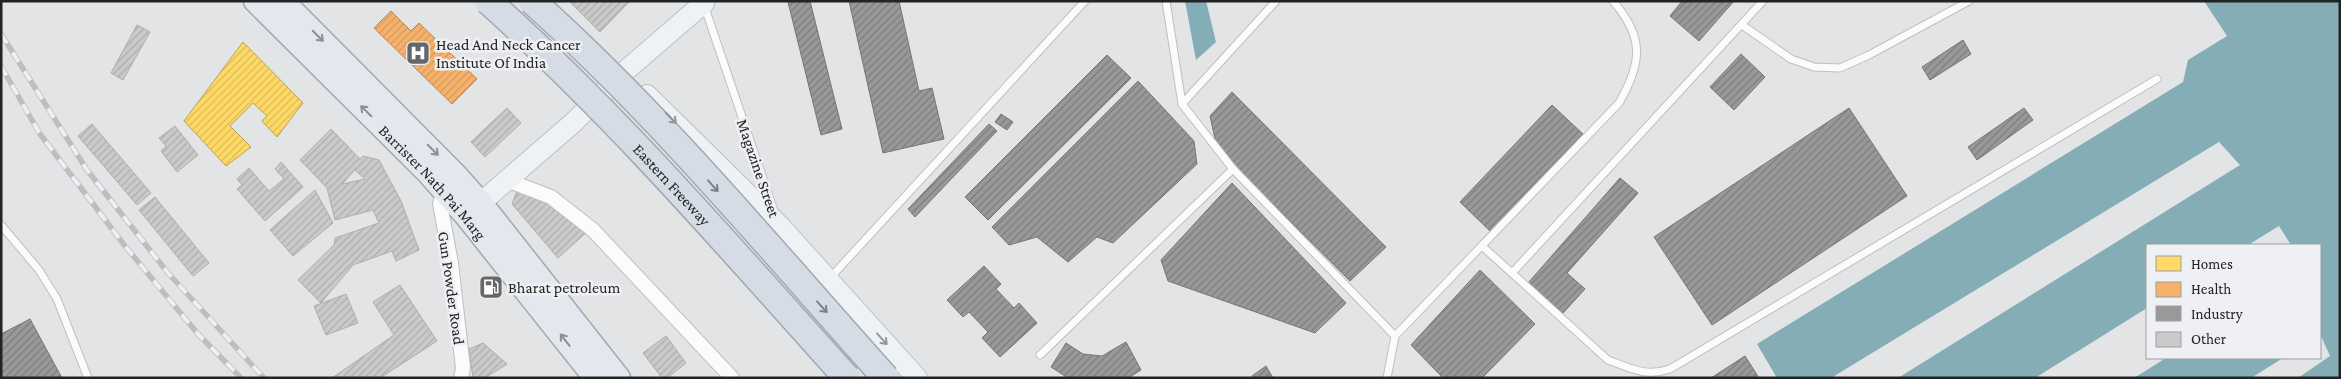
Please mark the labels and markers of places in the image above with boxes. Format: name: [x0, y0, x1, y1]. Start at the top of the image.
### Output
place label: Head And Neck Cancer Institute Of India: [436, 36, 581, 71]
hospital icon: Head And Neck Cancer Institute Of India: [405, 40, 431, 66]
fuel station icon: Bharat petroleum: [478, 274, 504, 300]
place label: Bharat petroleum: [508, 279, 621, 297]

